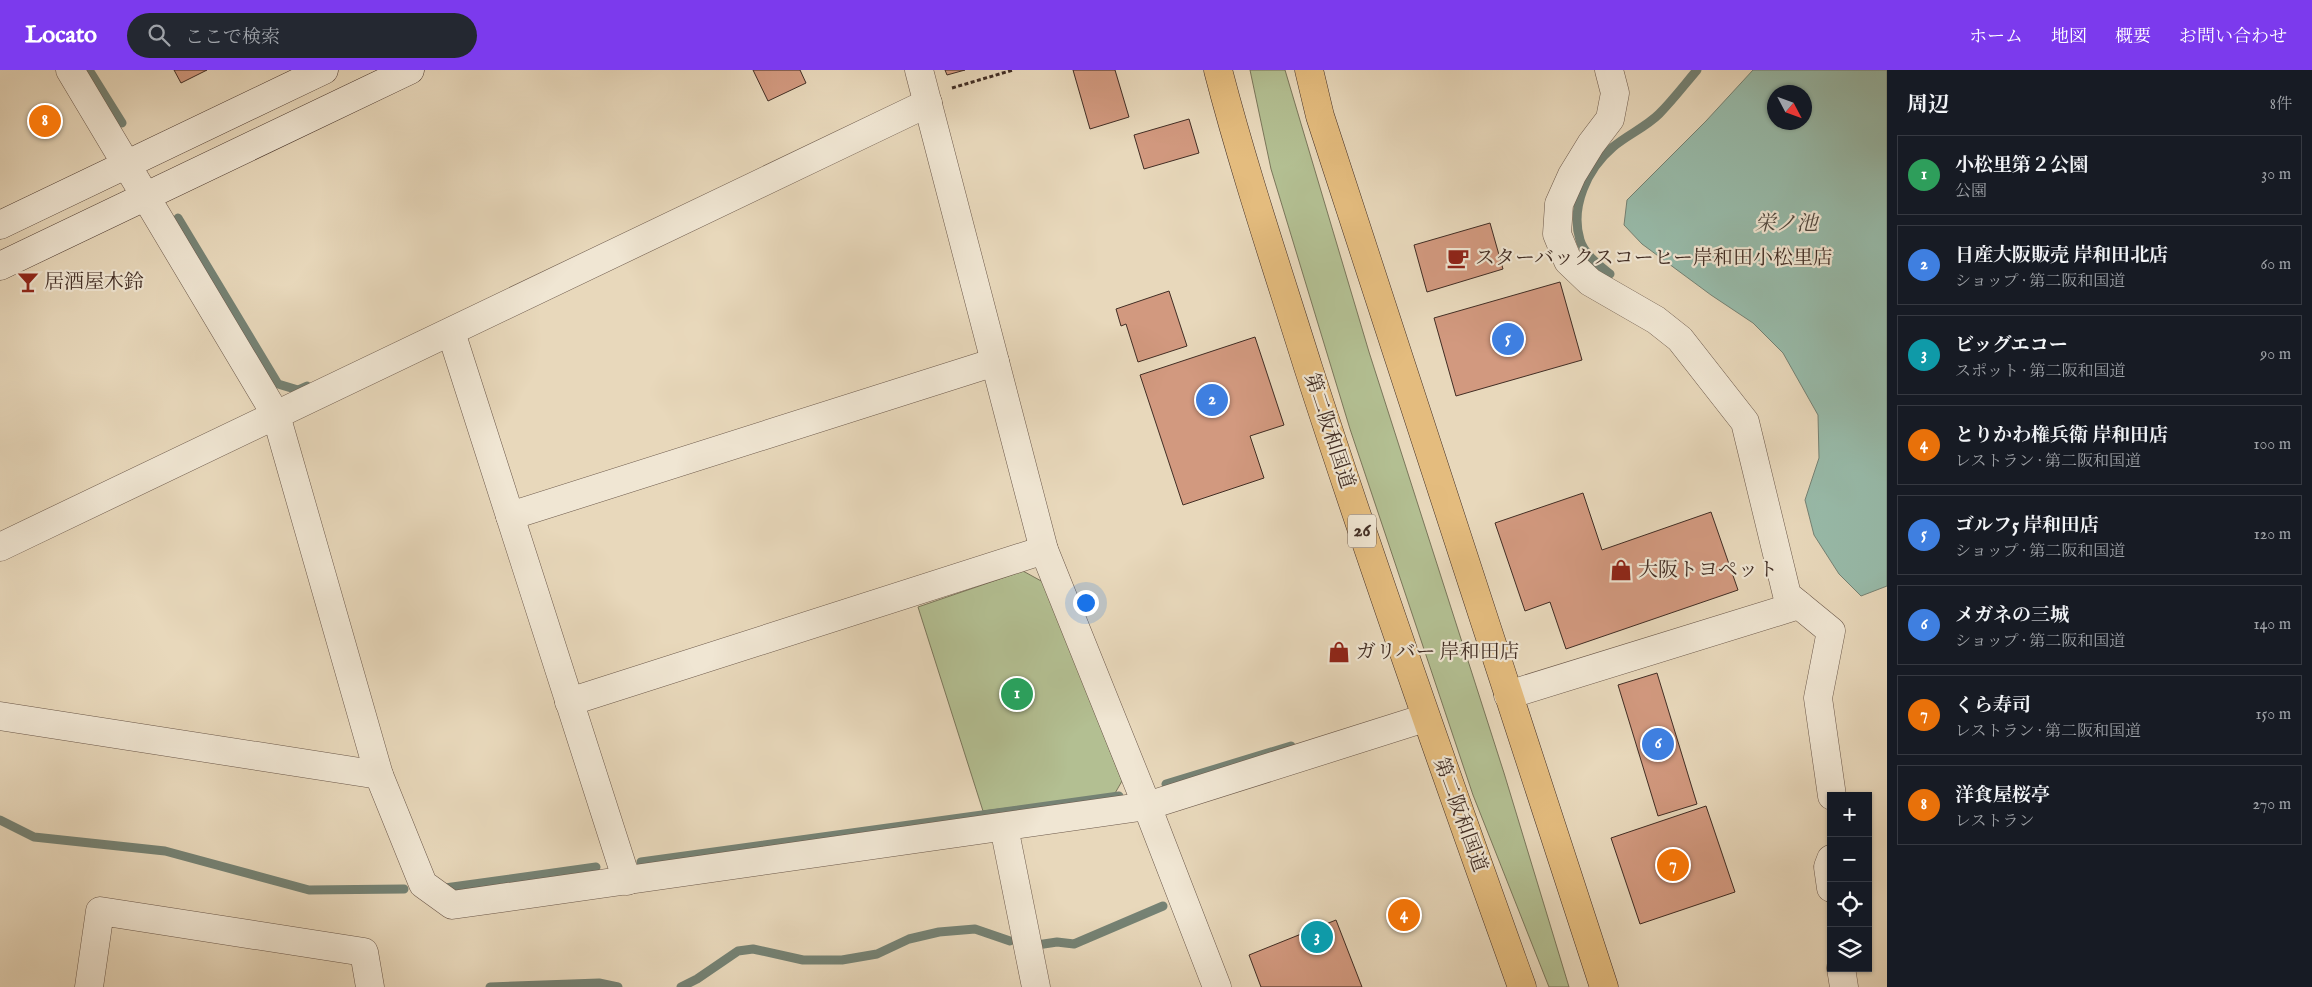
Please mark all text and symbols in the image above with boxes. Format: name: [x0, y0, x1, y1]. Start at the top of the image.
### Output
search box: [127, 13, 477, 58]
text: Locato: [25, 20, 97, 51]
icon: search: [145, 21, 173, 49]
text: ここで検索: [185, 26, 280, 50]
text: ホーム: [1969, 26, 2023, 49]
text: 地図: [2051, 26, 2087, 49]
text: 概要: [2115, 26, 2151, 49]
text: お問い合わせ: [2179, 26, 2287, 49]
north arrow: [1767, 85, 1812, 130]
text: 周辺: [1907, 92, 1949, 119]
text: 8件: [2270, 95, 2292, 115]
pin: 8: [29, 102, 61, 140]
text: 小松里第２公園: [1955, 154, 2088, 178]
text: 1: [1921, 165, 1927, 185]
text: 30 m: [2261, 165, 2291, 185]
text: 公園: [1955, 182, 1987, 202]
water label: 栄ノ池: [1755, 211, 1819, 238]
text: 日産大阪販売 岸和田北店: [1955, 244, 2168, 268]
cafe icon: スターバックスコーヒー岸和田小松里店: [1445, 245, 1471, 271]
place label: スターバックスコーヒー岸和田小松里店: [1475, 246, 1833, 271]
text: 2: [1920, 255, 1928, 275]
text: 60 m: [2261, 255, 2291, 275]
bar icon: 居酒屋木鈴: [15, 269, 41, 295]
place label: 居酒屋木鈴: [44, 270, 144, 295]
text: ショップ · 第二阪和国道: [1955, 272, 2125, 292]
pin: 5: [1492, 320, 1524, 358]
text: ビッグエコー: [1955, 334, 2068, 358]
text: 3: [1921, 345, 1927, 365]
text: 90 m: [2260, 345, 2291, 365]
text: スポット · 第二阪和国道: [1955, 362, 2126, 382]
street label: 第二阪和国道: [1299, 370, 1359, 492]
pin: 2: [1196, 381, 1228, 419]
text: とりかわ権兵衛 岸和田店: [1955, 424, 2168, 448]
text: 4: [1920, 435, 1928, 455]
text: 100 m: [2254, 435, 2291, 455]
text: レストラン · 第二阪和国道: [1955, 452, 2141, 472]
road number: 26: [1348, 514, 1376, 548]
text: ゴルフ5 岸和田店: [1955, 514, 2099, 538]
text: 5: [1921, 525, 1927, 545]
text: 120 m: [2254, 525, 2291, 545]
text: ショップ · 第二阪和国道: [1955, 542, 2125, 562]
shop icon: 大阪トヨペット: [1608, 557, 1634, 583]
place label: 大阪トヨペット: [1638, 558, 1778, 583]
your location: [1073, 590, 1099, 616]
text: メガネの三城: [1955, 604, 2069, 628]
text: 6: [1921, 615, 1927, 635]
text: 140 m: [2253, 615, 2291, 635]
text: ショップ · 第二阪和国道: [1955, 632, 2125, 652]
shop icon: ガリバー 岸和田店: [1326, 639, 1352, 665]
place label: ガリバー 岸和田店: [1356, 640, 1520, 665]
pin: 1: [1001, 675, 1033, 713]
text: くら寿司: [1955, 694, 2031, 718]
text: 7: [1920, 705, 1928, 725]
text: 150 m: [2256, 705, 2291, 725]
text: レストラン · 第二阪和国道: [1955, 722, 2141, 742]
pin: 6: [1642, 725, 1674, 763]
street label: 第二阪和国道: [1428, 754, 1492, 876]
text: 洋食屋桜亭: [1955, 784, 2050, 808]
map controls: [1827, 792, 1872, 972]
button: +: [1827, 792, 1872, 837]
text: 8: [1921, 795, 1927, 815]
text: 270 m: [2252, 795, 2291, 815]
text: レストラン: [1955, 812, 2035, 832]
button: −: [1827, 837, 1872, 882]
pin: 7: [1657, 846, 1689, 884]
button: locate: [1827, 882, 1872, 927]
pin: 4: [1388, 896, 1420, 934]
pin: 3: [1301, 918, 1333, 956]
button: layers: [1827, 927, 1872, 972]

